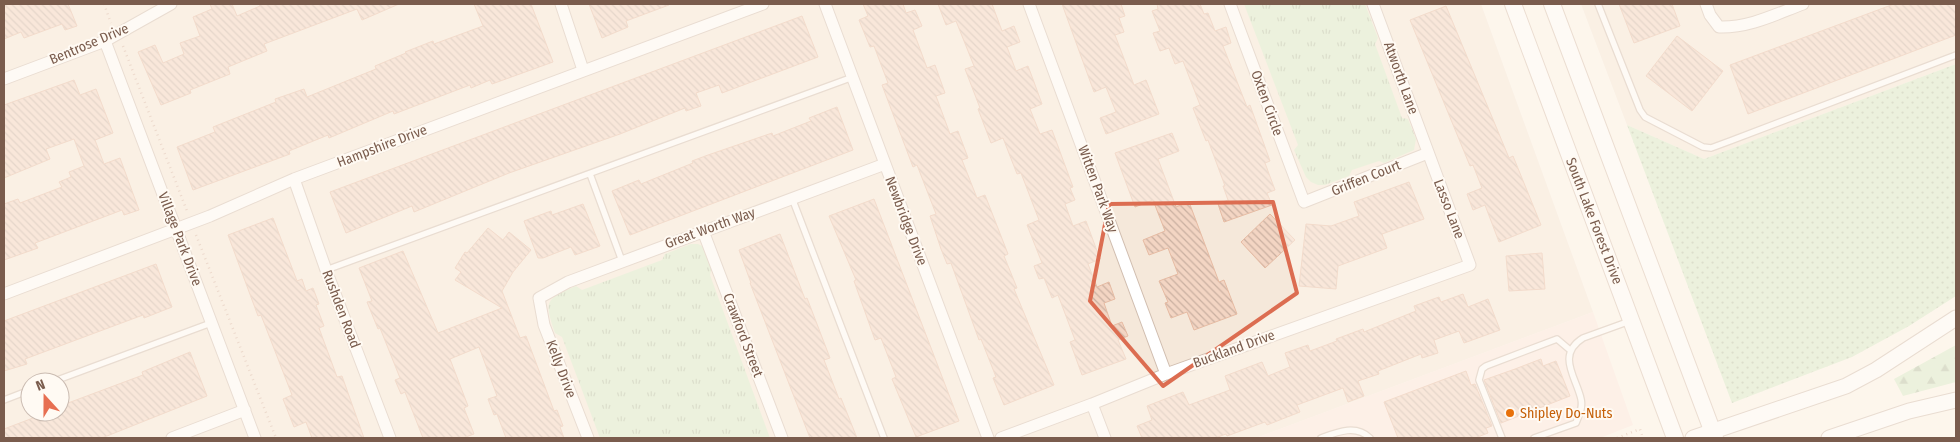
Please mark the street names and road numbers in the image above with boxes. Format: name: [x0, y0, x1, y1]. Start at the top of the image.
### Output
street label: Bentrose Drive: [47, 20, 131, 68]
street label: Atworth Lane: [1380, 39, 1422, 117]
street label: Oxten Circle: [1247, 68, 1287, 138]
street label: Hampshire Drive: [335, 121, 429, 171]
street label: Witten Park Way: [1074, 143, 1122, 236]
street label: South Lake Forest Drive: [1562, 155, 1626, 287]
street label: Griffen Court: [1329, 156, 1404, 200]
street label: Newbridge Drive: [881, 174, 931, 268]
street label: Lasso Lane: [1430, 177, 1468, 241]
street label: Village Park Drive: [154, 190, 206, 288]
street label: Great Worth Way: [663, 204, 758, 252]
street label: Rushden Road: [318, 267, 364, 351]
street label: Crawford Street: [719, 291, 767, 380]
street label: Buckland Drive: [1191, 326, 1277, 372]
street label: Kelly Drive: [542, 338, 580, 400]

